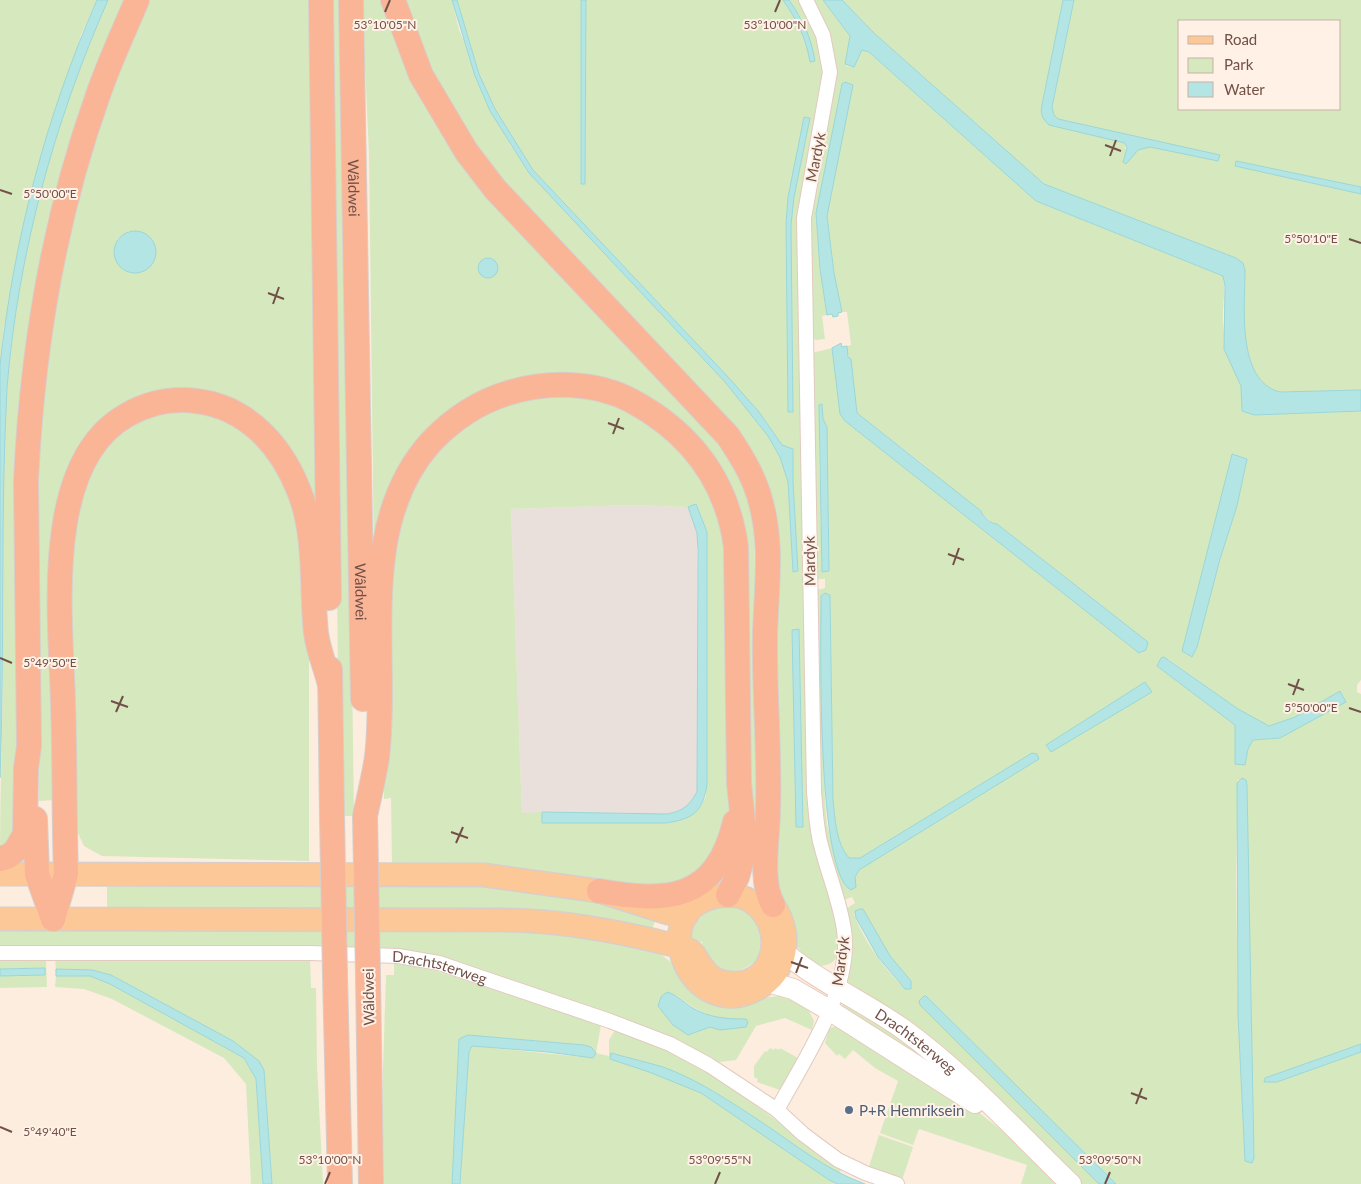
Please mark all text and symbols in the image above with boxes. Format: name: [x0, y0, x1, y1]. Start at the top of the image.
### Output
text: 53°10'05"N: [354, 17, 416, 32]
text: 53°10'00"N: [744, 17, 806, 32]
legend: [1178, 20, 1341, 110]
text: Road: [1224, 30, 1257, 48]
text: Park: [1224, 55, 1254, 73]
text: Water: [1224, 80, 1265, 98]
street label: Mardyk: [801, 130, 829, 183]
street label: Wâldwei: [345, 159, 364, 217]
text: 5°50'00"E: [23, 186, 77, 201]
text: 5°50'10"E: [1284, 231, 1338, 246]
street label: Mardyk: [800, 535, 818, 586]
street label: Wâldwei: [352, 563, 371, 621]
text: 5°49'50"E: [23, 655, 77, 670]
text: 5°50'00"E: [1284, 700, 1338, 715]
street label: Mardyk: [828, 935, 852, 987]
street label: Drachtsterweg: [392, 947, 490, 988]
street label: Wâldwei: [359, 968, 377, 1026]
street label: Drachtsterweg: [872, 1004, 961, 1078]
place label: P+R Hemriksein: [859, 1101, 965, 1119]
marker: P+R Hemriksein: [843, 1104, 855, 1116]
text: 5°49'40"E: [23, 1124, 77, 1139]
text: 53°10'00"N: [299, 1152, 361, 1167]
text: 53°09'55"N: [689, 1152, 751, 1167]
text: 53°09'50"N: [1079, 1152, 1141, 1167]

